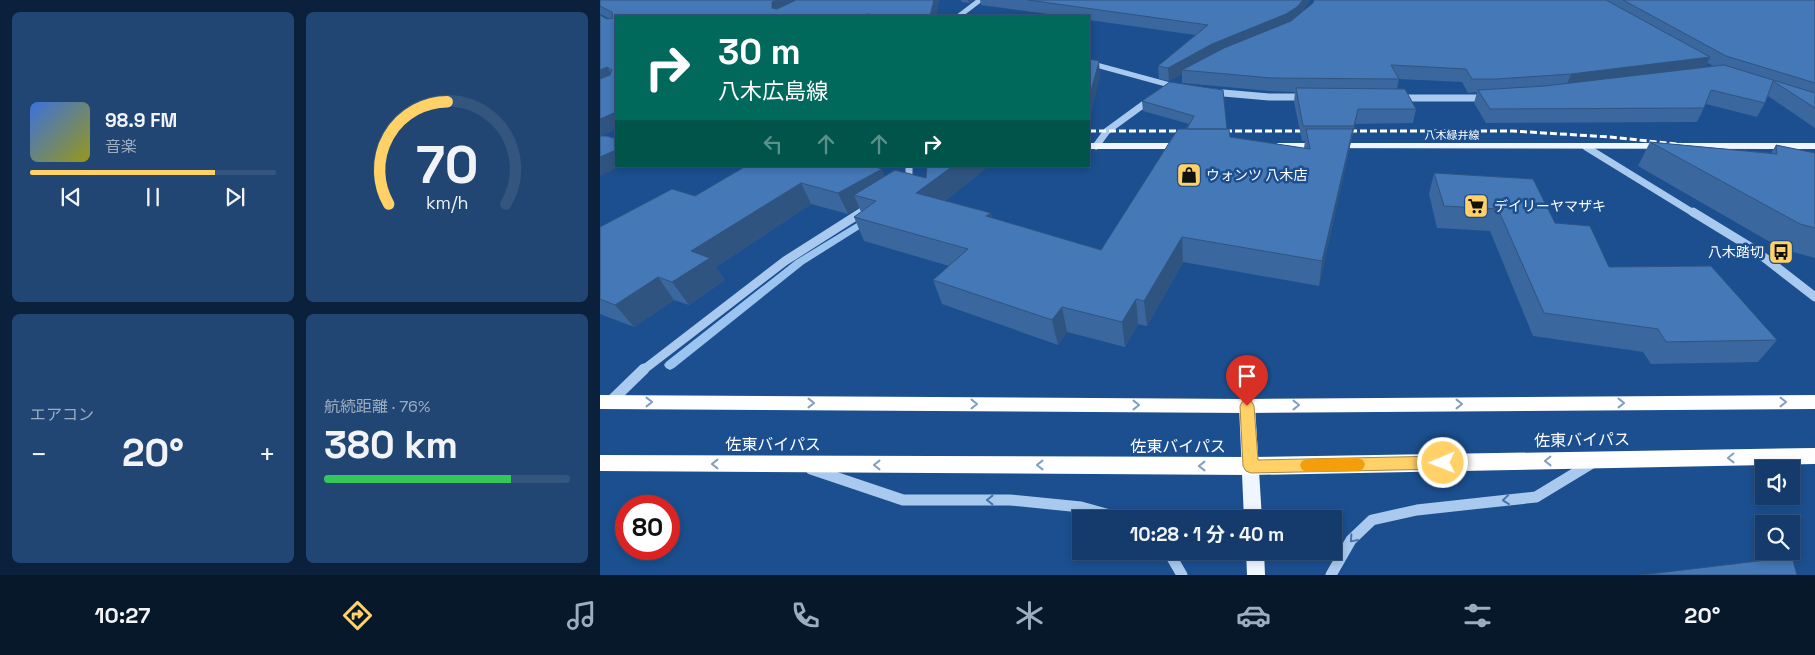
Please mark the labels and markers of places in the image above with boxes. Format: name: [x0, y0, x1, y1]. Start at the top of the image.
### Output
shop icon: ウォンツ 八木店: [1176, 162, 1202, 188]
place label: ウォンツ 八木店: [1206, 166, 1308, 184]
supermarket icon: デイリーヤマザキ: [1463, 193, 1489, 219]
place label: デイリーヤマザキ: [1494, 197, 1606, 215]
bus stop icon: 八木踏切: [1768, 239, 1794, 265]
place label: 八木踏切: [1708, 243, 1764, 261]
pin: [1226, 355, 1268, 406]

